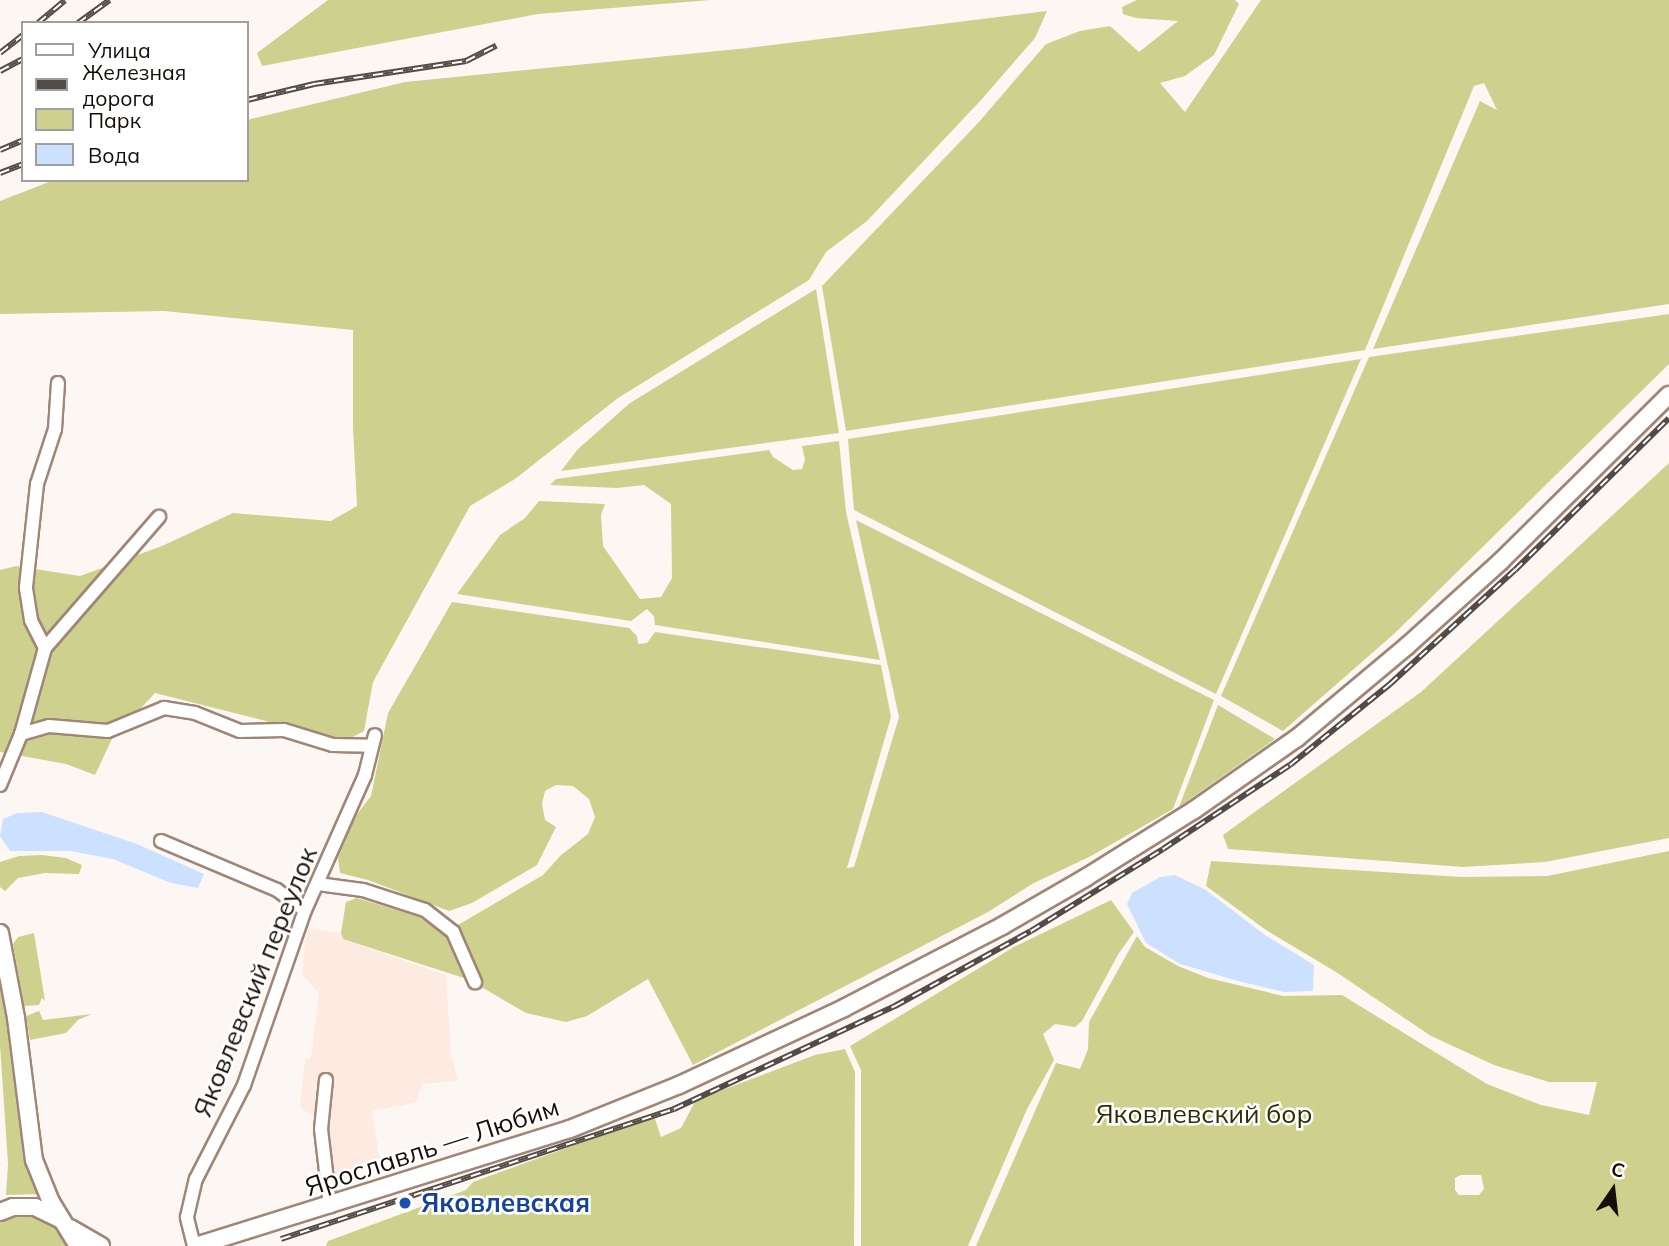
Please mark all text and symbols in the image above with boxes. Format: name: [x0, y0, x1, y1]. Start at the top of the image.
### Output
legend: [21, 21, 248, 182]
text: Улица: [88, 37, 151, 63]
text: Железная дорога: [82, 59, 186, 111]
text: Парк: [88, 107, 141, 133]
text: Вода: [88, 142, 140, 168]
street label: Яковлевский переулок: [187, 843, 323, 1121]
street label: Ярославль — Любим: [301, 1091, 563, 1203]
park label: Яковлевский бор: [1096, 1098, 1312, 1130]
north arrow: [1578, 1155, 1648, 1225]
text: С: [1609, 1156, 1627, 1183]
place label: Яковлевская: [421, 1187, 590, 1219]
marker: Яковлевская: [395, 1193, 415, 1213]

